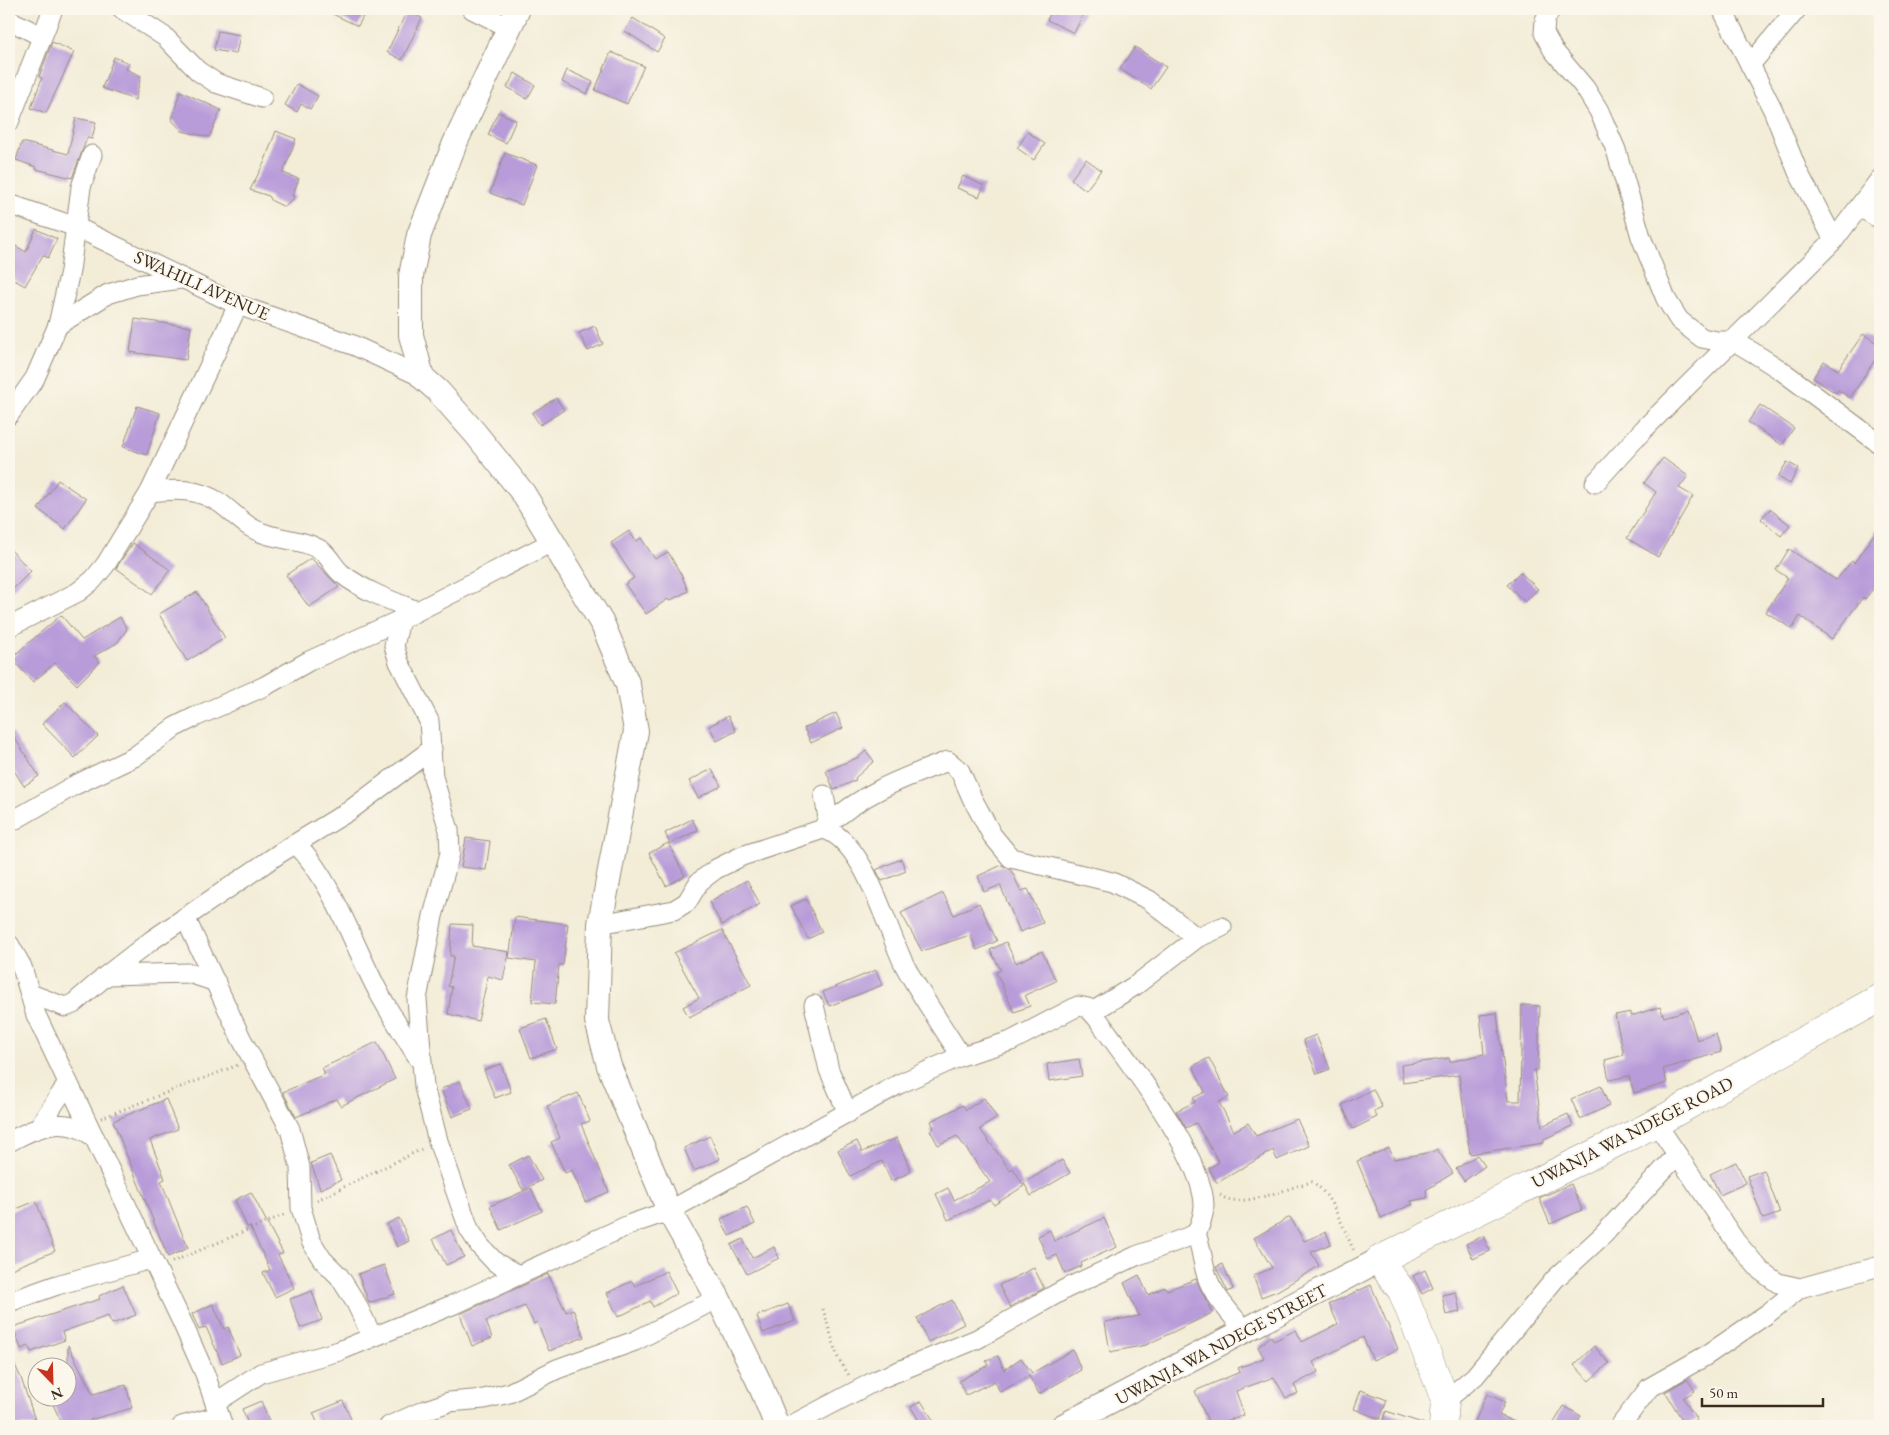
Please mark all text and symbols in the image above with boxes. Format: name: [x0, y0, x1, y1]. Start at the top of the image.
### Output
street label: SWAHILI AVENUE: [131, 245, 273, 325]
street label: UWANJA WA NDEGE ROAD: [1527, 1071, 1737, 1193]
street label: UWANJA WA NDEGE STREET: [1111, 1278, 1332, 1410]
north arrow: [28, 1358, 78, 1408]
scale bar: [1702, 1375, 1823, 1407]
text: N: [48, 1383, 66, 1405]
text: 50 m: [1709, 1383, 1738, 1402]

